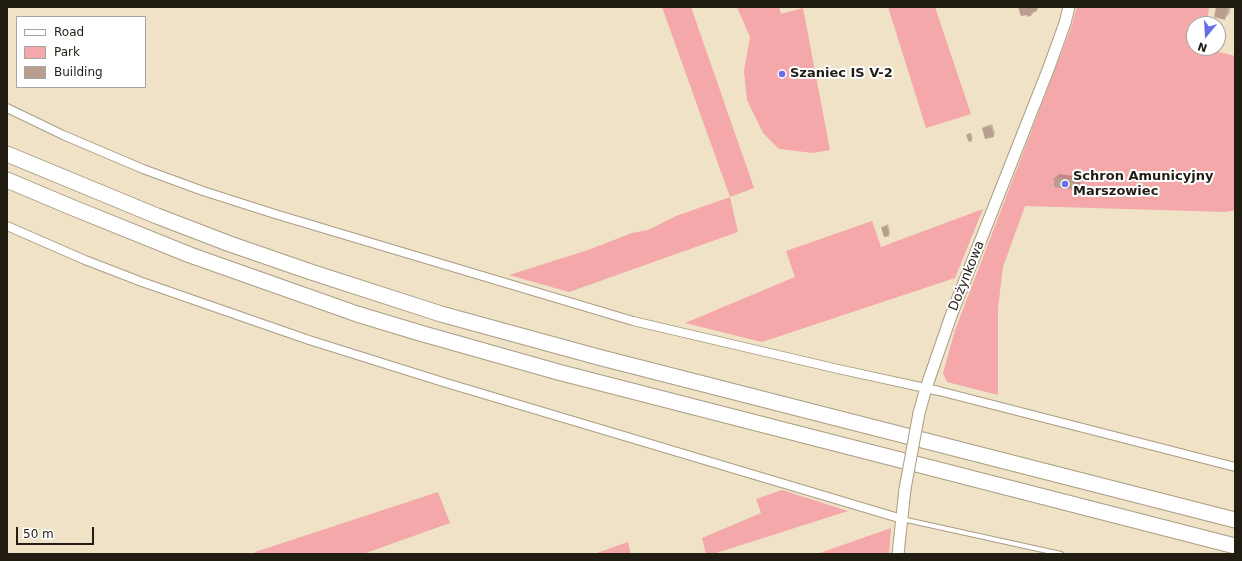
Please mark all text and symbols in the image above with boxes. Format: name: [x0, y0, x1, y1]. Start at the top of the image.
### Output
legend: [16, 16, 146, 88]
north arrow: [1186, 16, 1226, 56]
text: Road: [54, 25, 84, 39]
text: N: [1196, 39, 1209, 55]
text: Park: [54, 45, 80, 59]
text: Building: [54, 65, 103, 79]
place label: Szaniec IS V-2: [790, 66, 893, 82]
marker: Szaniec IS V-2: [777, 69, 787, 79]
place label: Schron Amunicyjny Marszowiec: [1073, 169, 1213, 200]
marker: Schron Amunicyjny Marszowiec: [1060, 179, 1070, 189]
street label: Dożynkowa: [946, 239, 988, 313]
scale bar: [18, 519, 96, 545]
text: 50 m: [23, 527, 54, 541]

